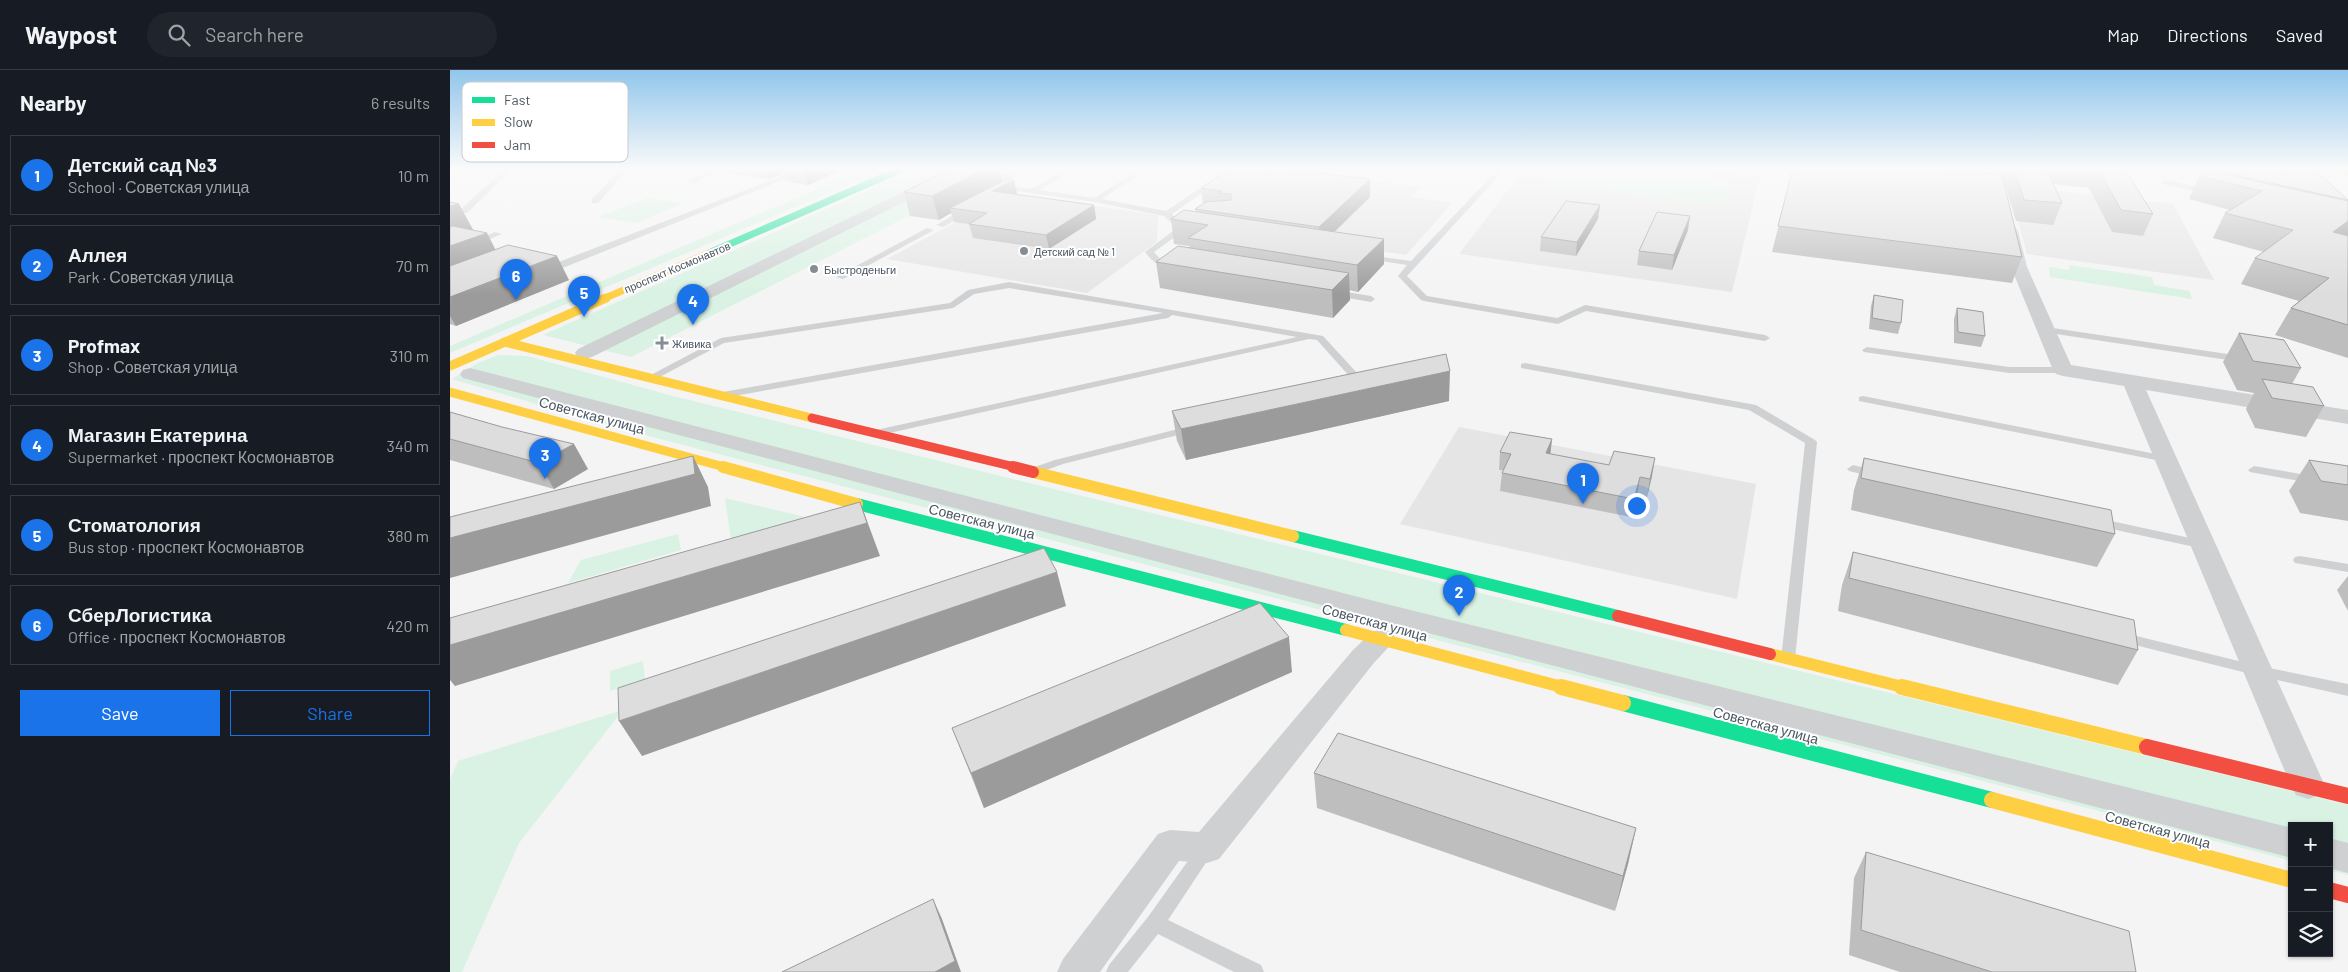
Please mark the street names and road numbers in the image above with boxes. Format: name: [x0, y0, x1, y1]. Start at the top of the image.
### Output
street label: проспект Космонавтов: [622, 239, 732, 295]
street label: Советская улица: [537, 393, 647, 437]
street label: Советская улица: [927, 500, 1037, 542]
street label: Советская улица: [1320, 600, 1430, 644]
street label: Советская улица: [1711, 703, 1821, 747]
street label: Советская улица: [2103, 807, 2213, 851]

